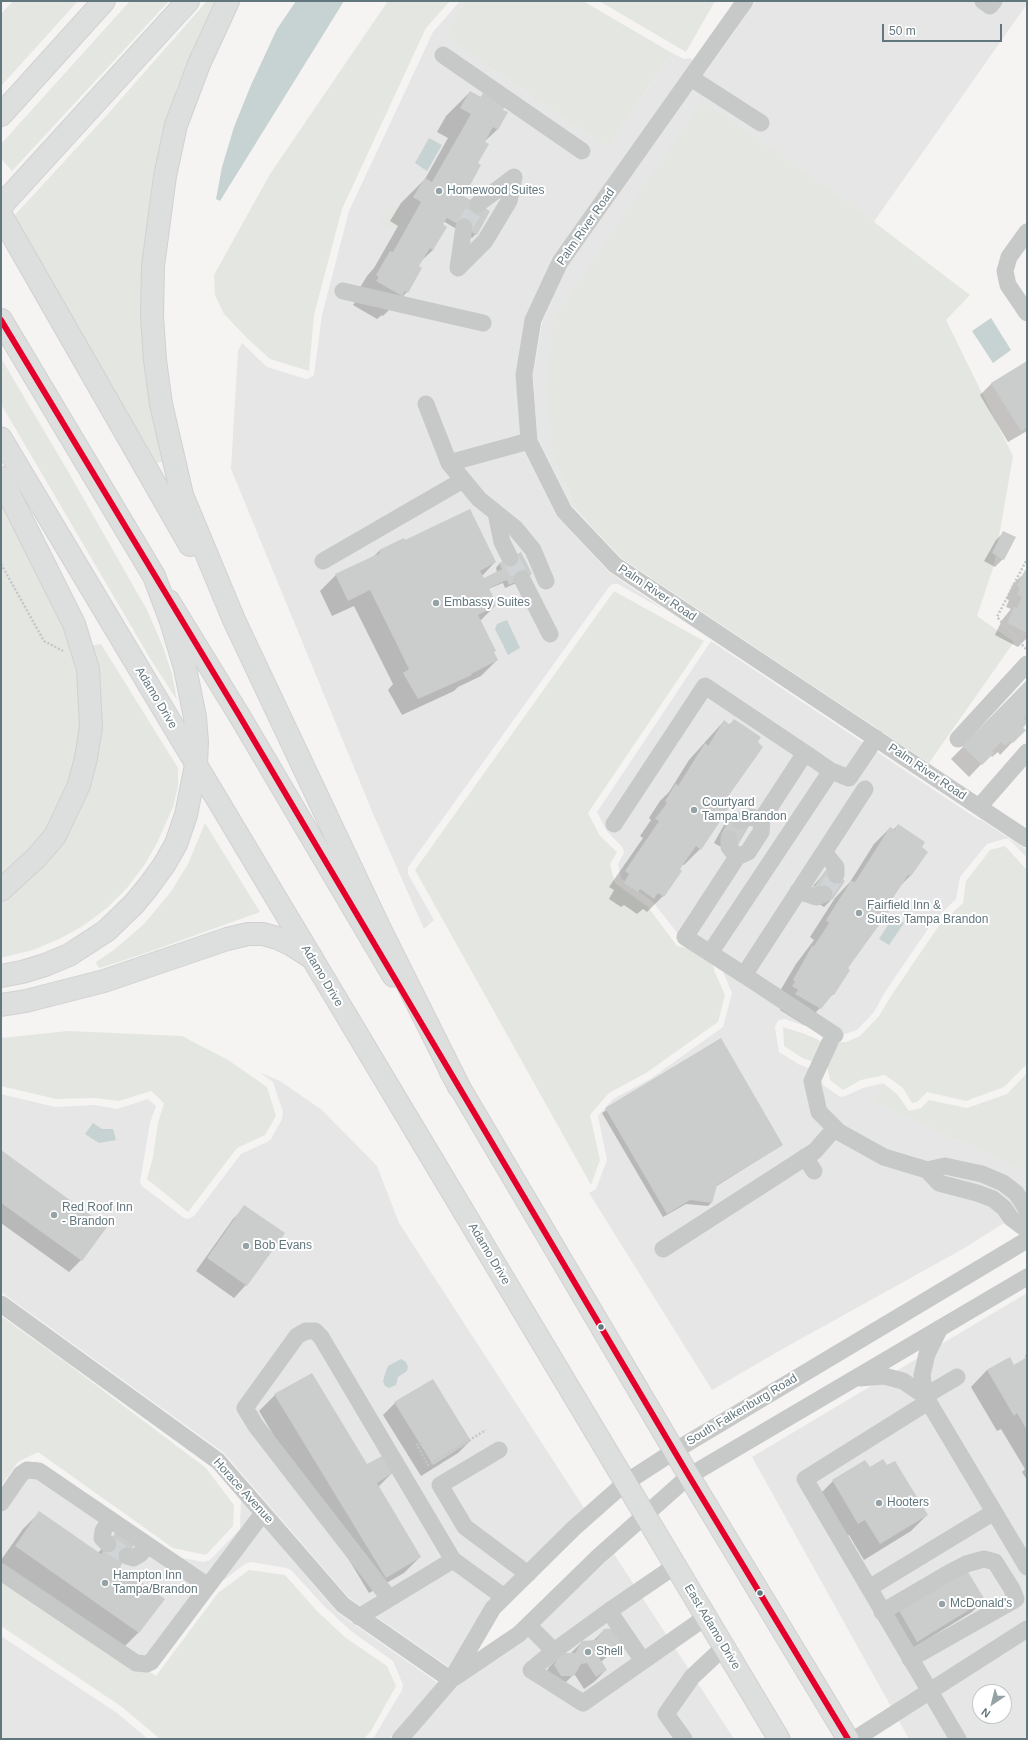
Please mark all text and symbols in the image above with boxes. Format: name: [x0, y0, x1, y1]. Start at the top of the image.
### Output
scale bar: [884, 16, 1004, 42]
text: 50 m: [889, 24, 916, 38]
place label: Homewood Suites: [447, 184, 544, 198]
marker: Homewood Suites: [434, 186, 444, 196]
street label: Palm River Road: [554, 186, 618, 268]
street label: Palm River Road: [615, 562, 699, 624]
place label: Embassy Suites: [444, 596, 530, 610]
marker: Embassy Suites: [431, 598, 441, 608]
street label: Adamo Drive: [132, 665, 180, 731]
street label: Palm River Road: [885, 741, 969, 803]
place label: Courtyard Tampa Brandon: [702, 796, 787, 824]
marker: Courtyard Tampa Brandon: [689, 805, 699, 815]
place label: Fairfield Inn & Suites Tampa Brandon: [867, 899, 988, 927]
marker: Fairfield Inn & Suites Tampa Brandon: [854, 908, 864, 918]
street label: Adamo Drive: [298, 943, 346, 1009]
place label: Red Roof Inn - Brandon: [62, 1201, 133, 1229]
marker: Red Roof Inn - Brandon: [49, 1210, 59, 1220]
street label: Adamo Drive: [465, 1221, 513, 1287]
place label: Bob Evans: [254, 1239, 312, 1253]
marker: Bob Evans: [241, 1241, 251, 1251]
unlabelled marker: [596, 1322, 606, 1332]
street label: South Falkenburg Road: [684, 1371, 800, 1449]
street label: Horace Avenue: [210, 1456, 276, 1526]
place label: Hooters: [887, 1496, 929, 1510]
marker: Hooters: [874, 1498, 884, 1508]
place label: Hampton Inn Tampa/Brandon: [113, 1569, 198, 1597]
marker: Hampton Inn Tampa/Brandon: [100, 1578, 110, 1588]
street label: East Adamo Drive: [681, 1582, 743, 1672]
unlabelled marker: [755, 1588, 765, 1598]
place label: McDonald's: [950, 1597, 1012, 1611]
marker: McDonald's: [937, 1599, 947, 1609]
place label: Shell: [596, 1645, 623, 1659]
marker: Shell: [583, 1647, 593, 1657]
north arrow: [972, 1684, 1012, 1724]
text: N: [979, 1706, 992, 1720]

